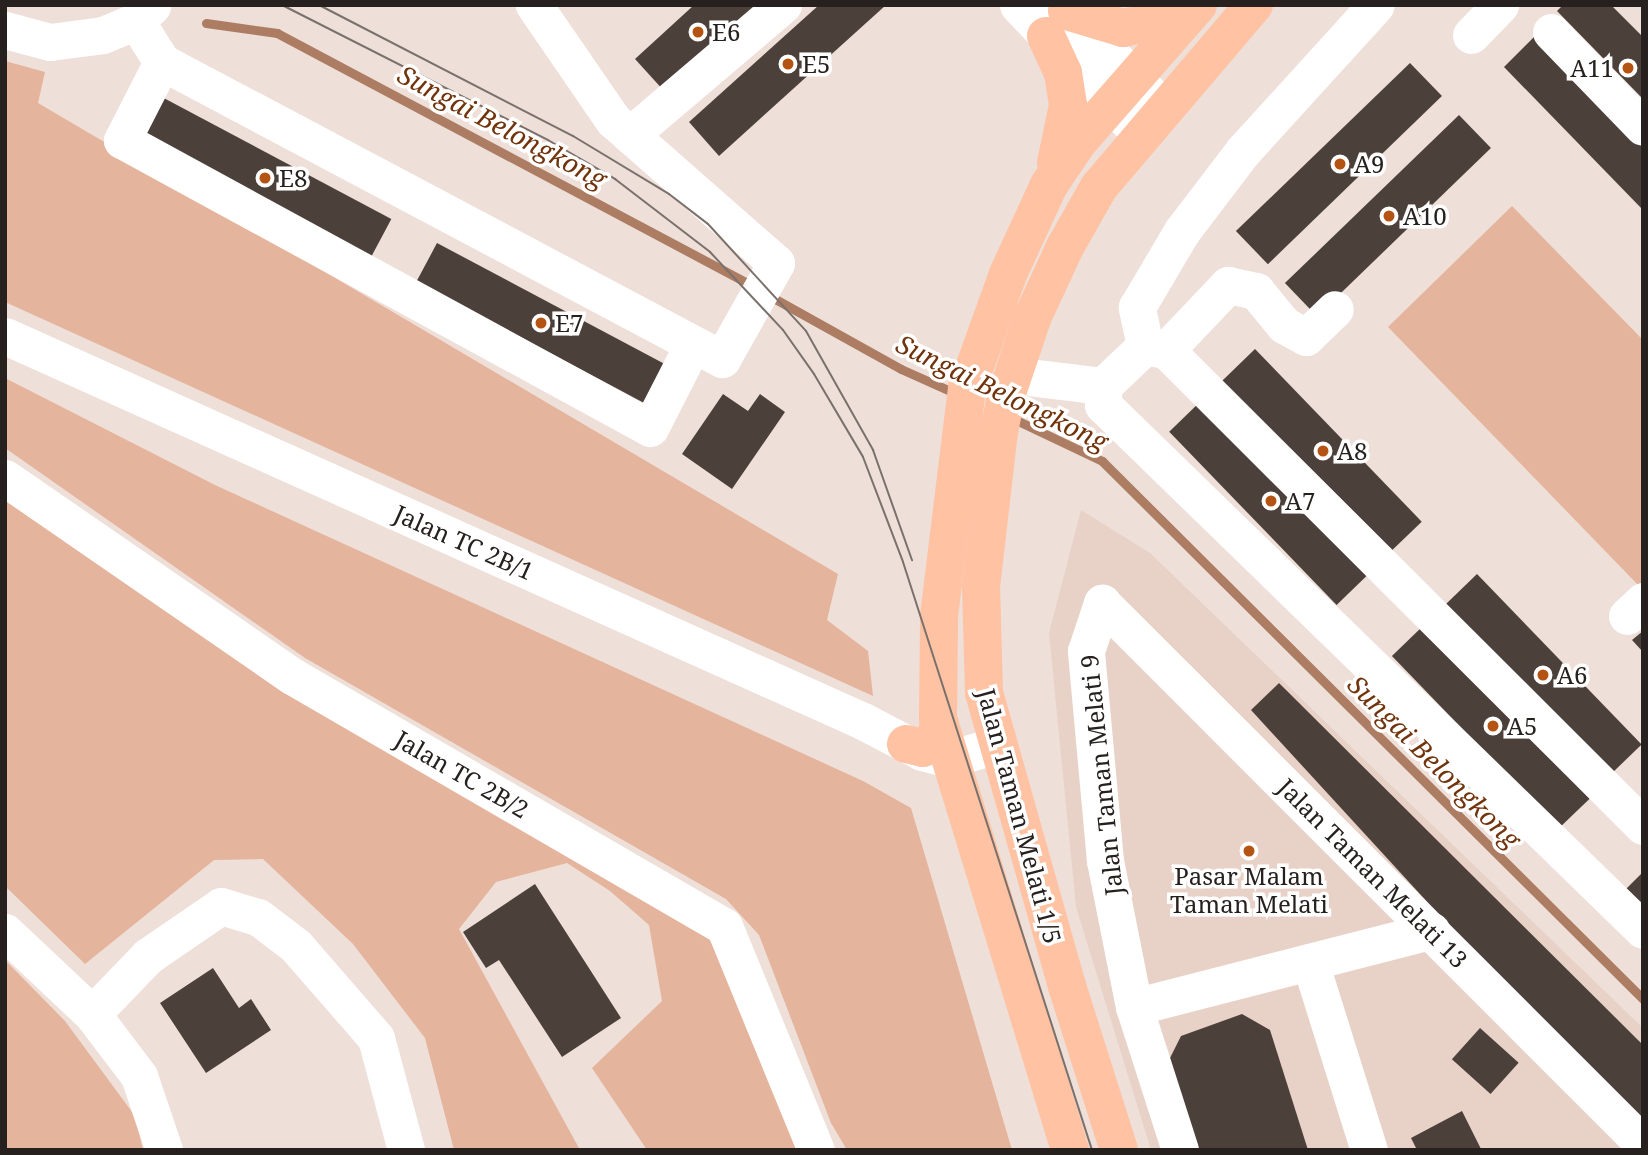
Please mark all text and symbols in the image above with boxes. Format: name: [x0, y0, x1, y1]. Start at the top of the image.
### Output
place label: E6: [712, 18, 740, 46]
marker: E6: [690, 24, 706, 40]
place label: E5: [802, 50, 830, 78]
place label: A11: [1570, 54, 1614, 82]
marker: E5: [780, 56, 796, 72]
water label: Sungai Belongkong: [393, 59, 611, 195]
marker: A11: [1620, 60, 1636, 76]
place label: A9: [1354, 150, 1384, 178]
marker: A9: [1332, 156, 1348, 172]
place label: E8: [279, 164, 307, 192]
marker: E8: [257, 170, 273, 186]
place label: A10: [1403, 202, 1447, 230]
marker: A10: [1381, 208, 1397, 224]
place label: E7: [555, 309, 583, 337]
marker: E7: [533, 315, 549, 331]
water label: Sungai Belongkong: [891, 328, 1113, 458]
place label: A8: [1337, 437, 1367, 465]
marker: A8: [1315, 443, 1331, 459]
place label: A7: [1285, 487, 1315, 515]
marker: A7: [1263, 493, 1279, 509]
street label: Jalan TC 2B/1: [390, 498, 538, 586]
street label: Jalan Taman Melati 9: [1074, 653, 1128, 897]
place label: A6: [1557, 661, 1587, 689]
marker: A6: [1535, 667, 1551, 683]
water label: Sungai Belongkong: [1341, 669, 1527, 855]
street label: Jalan Taman Melati 1/5: [972, 685, 1068, 947]
place label: A5: [1507, 712, 1537, 740]
marker: A5: [1485, 718, 1501, 734]
street label: Jalan TC 2B/2: [390, 724, 534, 824]
street label: Jalan Taman Melati 13: [1272, 772, 1474, 974]
marker: Pasar Malam Taman Melati: [1241, 843, 1257, 859]
place label: Pasar Malam Taman Melati: [1170, 862, 1328, 918]

